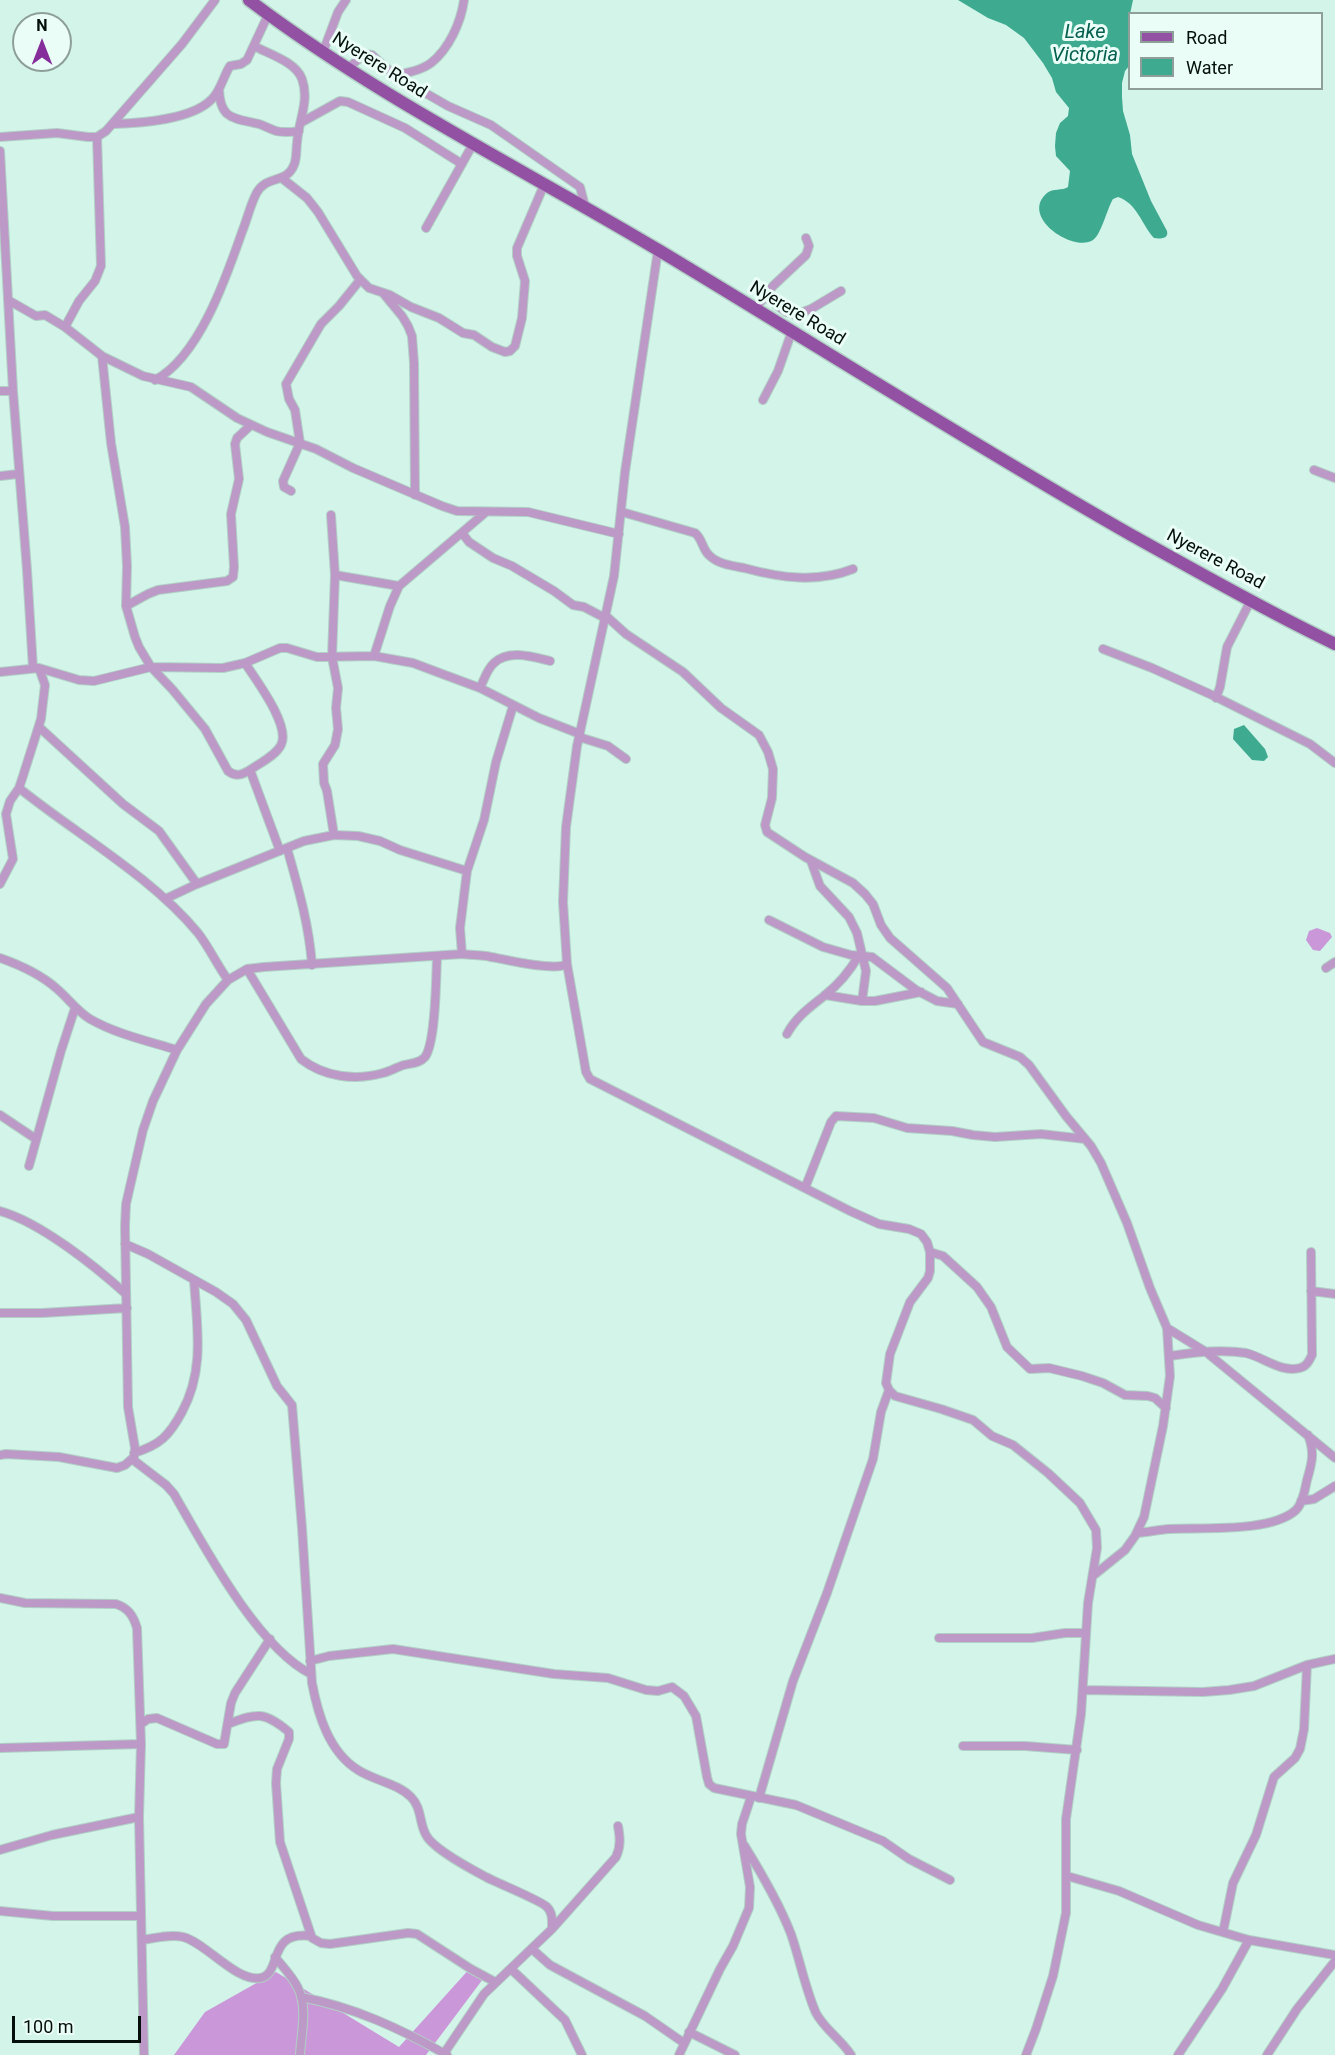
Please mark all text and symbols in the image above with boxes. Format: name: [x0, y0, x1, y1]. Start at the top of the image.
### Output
north arrow: [12, 12, 72, 72]
legend: [1128, 12, 1323, 90]
text: N: [36, 16, 48, 35]
water label: Lake Victoria: [1052, 21, 1118, 68]
text: Road: [1186, 27, 1227, 48]
street label: Nyerere Road: [328, 28, 430, 104]
text: Water: [1186, 57, 1233, 78]
street label: Nyerere Road: [745, 277, 849, 351]
street label: Nyerere Road: [1162, 525, 1268, 595]
scale bar: [15, 2004, 144, 2042]
text: 100 m: [23, 2016, 74, 2037]

